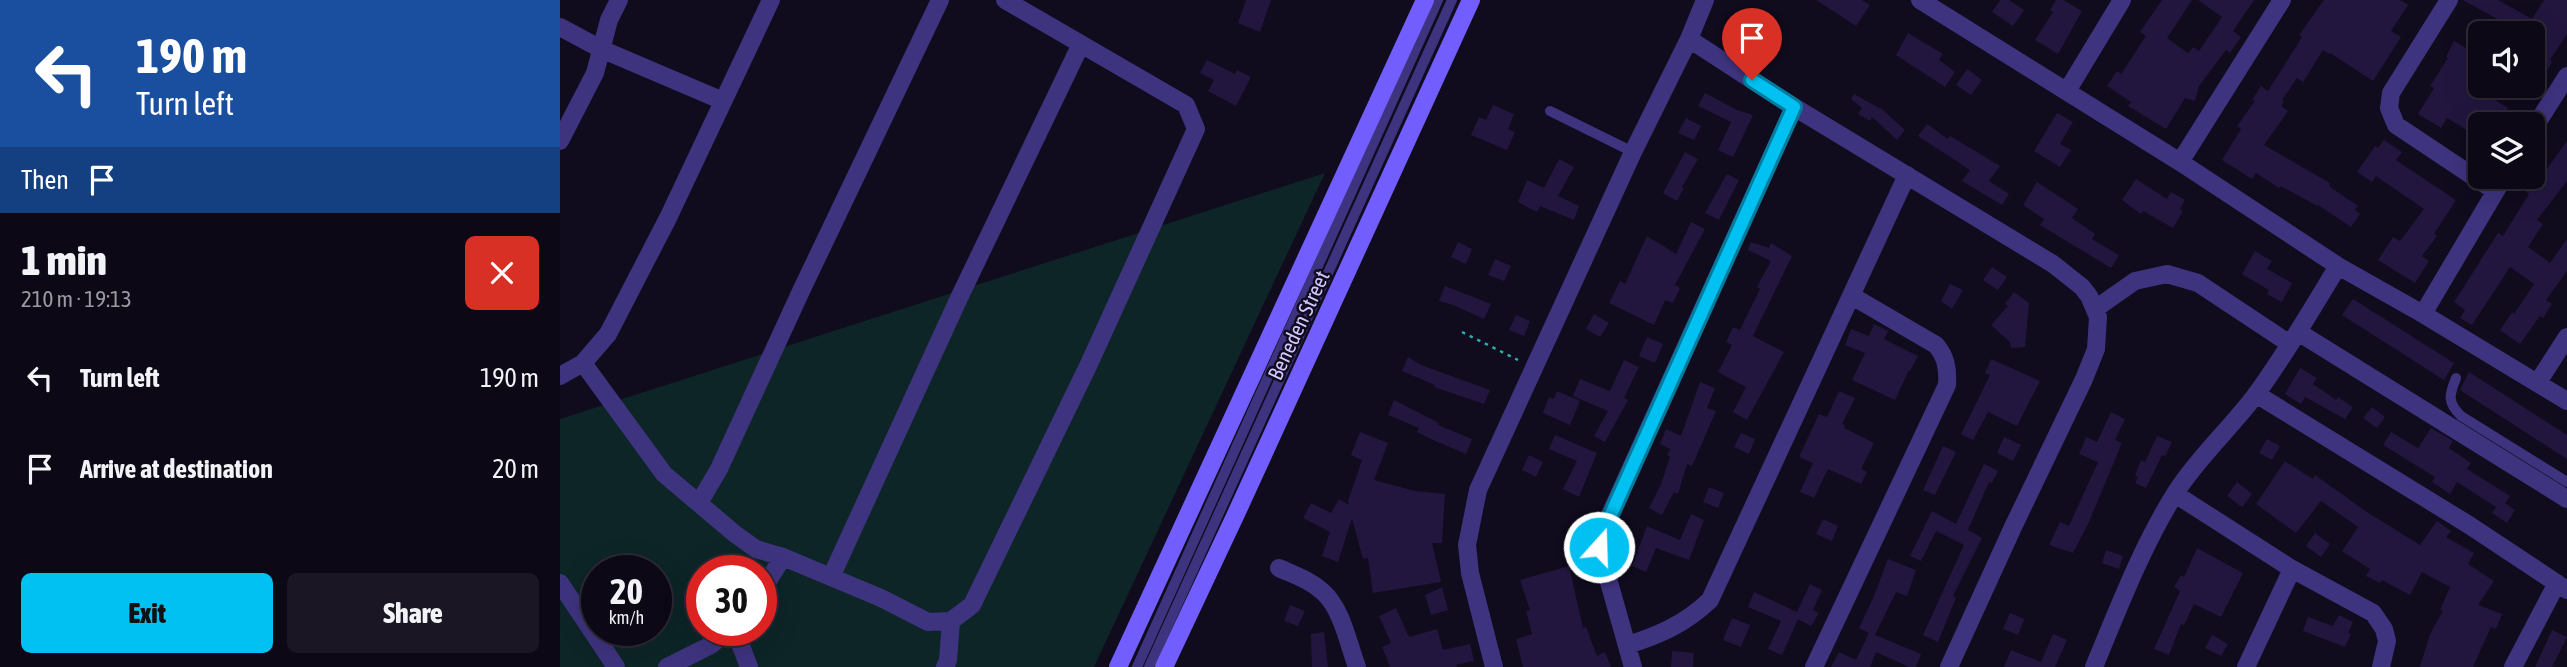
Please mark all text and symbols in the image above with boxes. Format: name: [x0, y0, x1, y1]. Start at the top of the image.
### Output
pin: [1722, 8, 1782, 80]
icon: arrive: [1733, 19, 1771, 57]
map controls: [2468, 21, 2545, 189]
button: sound: [2468, 21, 2545, 98]
text: 190 m: [136, 27, 247, 83]
icon: left: [21, 28, 112, 119]
text: Turn left: [136, 85, 234, 122]
button: layers: [2468, 112, 2545, 189]
icon: arrive: [83, 161, 121, 199]
text: Then: [21, 165, 69, 195]
text: 1 min: [21, 236, 107, 284]
button: close: [465, 236, 539, 310]
street label: Beneden Street: [1262, 267, 1334, 383]
text: 210 m · 19:13: [21, 286, 132, 312]
icon: left: [21, 359, 59, 397]
text: Turn left: [80, 363, 160, 393]
text: 190 m: [480, 363, 539, 393]
icon: arrive: [21, 450, 59, 488]
text: Arrive at destination: [80, 454, 273, 484]
text: 20 m: [492, 454, 539, 484]
position arrow: [1562, 510, 1636, 584]
speed limit sign: 30: [686, 555, 777, 646]
text: 20: [610, 571, 643, 611]
button: Exit: [21, 573, 273, 653]
button: Share: [287, 573, 539, 653]
text: km/h: [609, 607, 644, 628]

